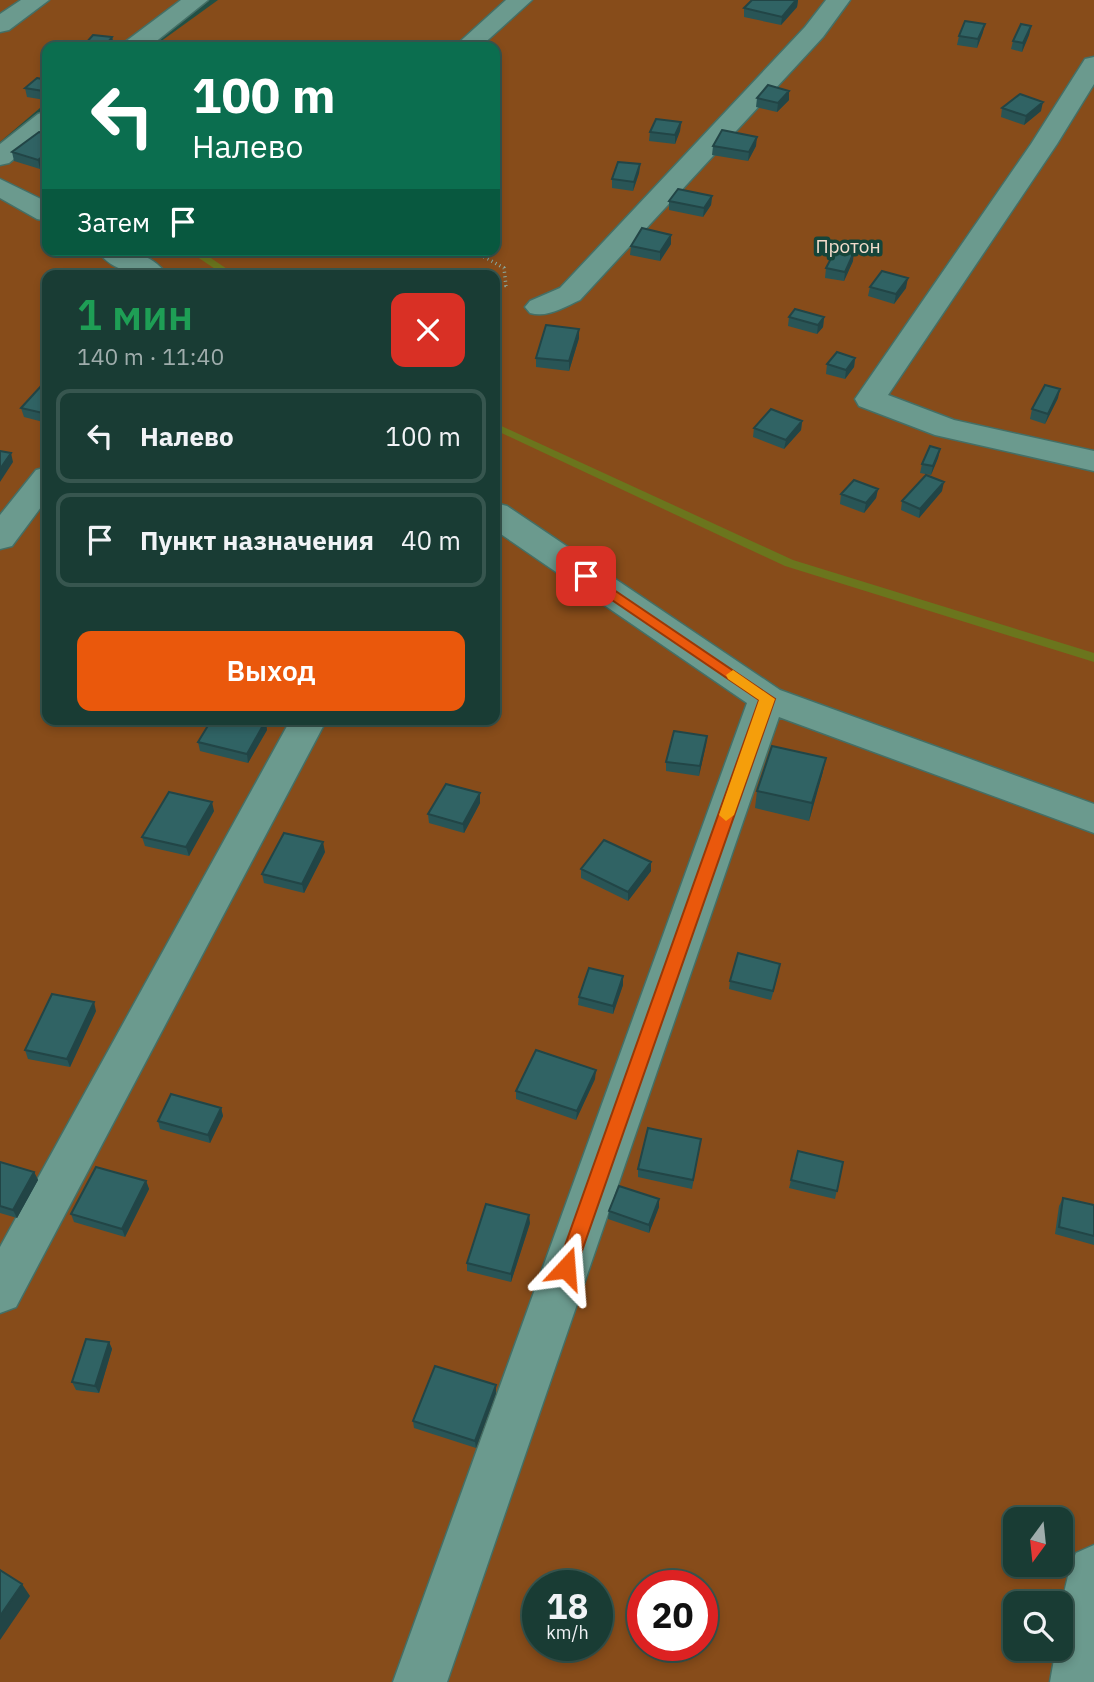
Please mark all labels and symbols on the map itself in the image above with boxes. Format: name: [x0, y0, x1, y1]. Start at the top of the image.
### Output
park label: Протон: [815, 234, 881, 258]
pin: [556, 546, 616, 606]
position arrow: [529, 1231, 603, 1305]
north arrow: [1003, 1507, 1073, 1577]
speed limit sign: 20: [627, 1570, 718, 1661]

